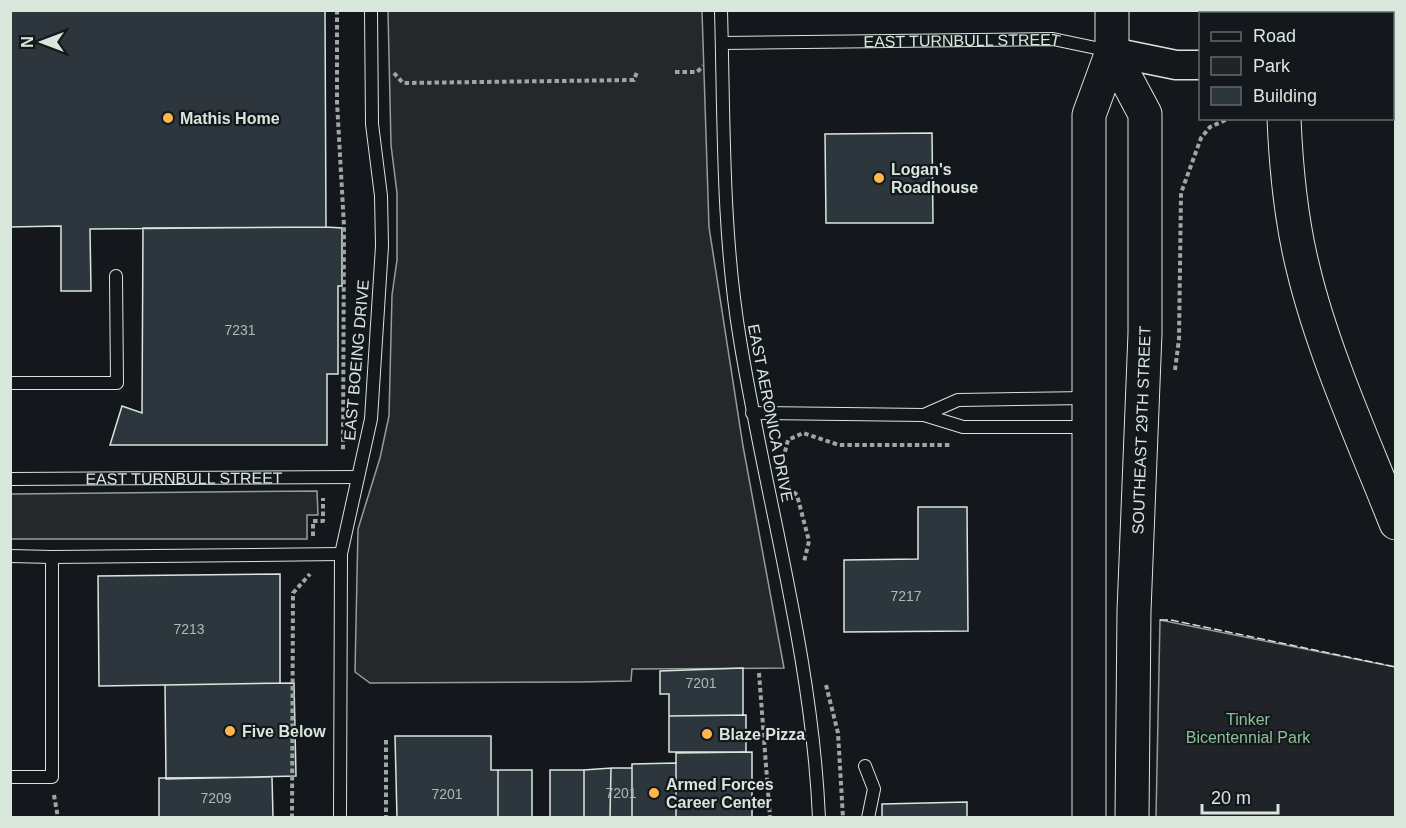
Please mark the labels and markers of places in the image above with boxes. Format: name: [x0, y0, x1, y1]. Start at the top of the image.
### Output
place label: Mathis Home: [180, 110, 280, 127]
marker: Mathis Home: [161, 111, 175, 125]
place label: Logan's Roadhouse: [891, 161, 978, 196]
marker: Logan's Roadhouse: [872, 171, 886, 185]
place label: Five Below: [242, 723, 326, 740]
marker: Five Below: [223, 724, 237, 738]
place label: Blaze Pizza: [719, 726, 805, 743]
marker: Blaze Pizza: [700, 727, 714, 741]
place label: Armed Forces Career Center: [666, 776, 774, 811]
marker: Armed Forces Career Center: [647, 786, 661, 800]

